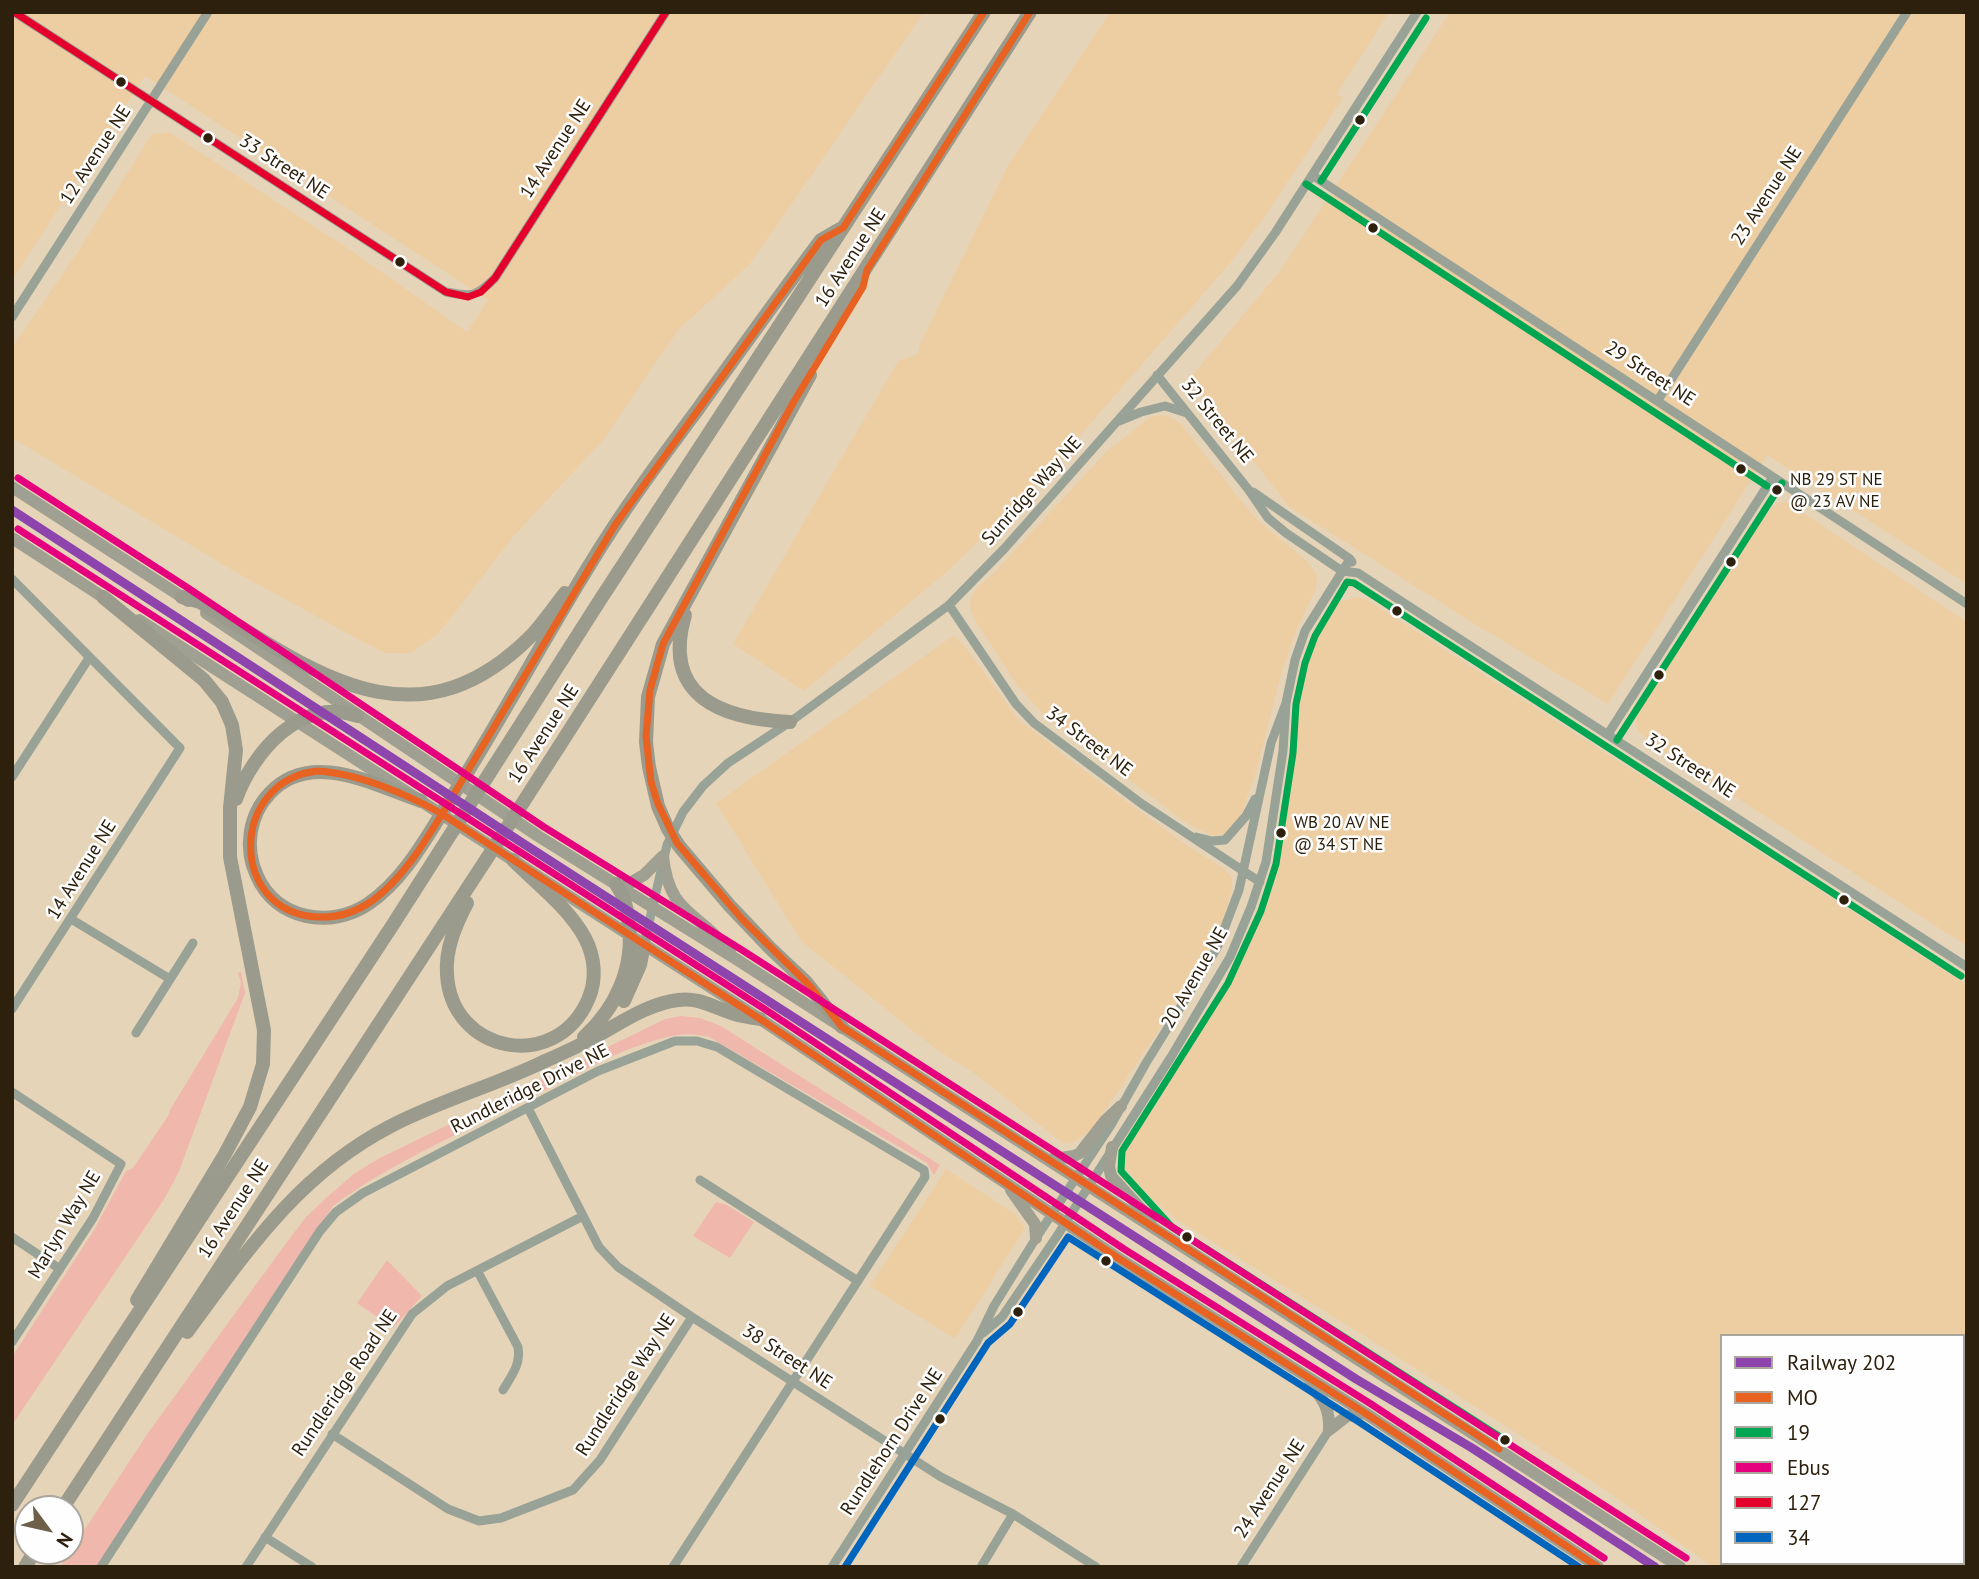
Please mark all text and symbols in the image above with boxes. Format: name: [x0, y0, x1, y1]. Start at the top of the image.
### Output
unlabelled marker: [114, 75, 128, 89]
street label: 14 Avenue NE: [516, 95, 596, 203]
street label: 12 Avenue NE: [56, 101, 136, 209]
unlabelled marker: [1353, 113, 1367, 127]
street label: 33 Street NE: [235, 130, 333, 204]
unlabelled marker: [201, 131, 215, 145]
street label: 23 Avenue NE: [1727, 142, 1807, 250]
street label: 16 Avenue NE: [811, 204, 891, 312]
unlabelled marker: [1366, 221, 1380, 235]
unlabelled marker: [393, 255, 407, 269]
street label: 29 Street NE: [1601, 337, 1699, 411]
street label: 32 Street NE: [1176, 374, 1258, 468]
street label: Sunridge Way NE: [977, 432, 1087, 550]
unlabelled marker: [1734, 462, 1748, 476]
place label: NB 29 ST NE @ 23 AV NE: [1790, 470, 1883, 510]
marker: NB 29 ST NE @ 23 AV NE: [1770, 483, 1784, 497]
unlabelled marker: [1724, 555, 1738, 569]
unlabelled marker: [1390, 604, 1404, 618]
unlabelled marker: [1652, 668, 1666, 682]
street label: 16 Avenue NE: [504, 680, 584, 788]
street label: 34 Street NE: [1041, 702, 1137, 782]
street label: 32 Street NE: [1641, 729, 1739, 803]
place label: WB 20 AV NE @ 34 ST NE: [1294, 813, 1390, 853]
street label: 14 Avenue NE: [42, 816, 122, 924]
marker: WB 20 AV NE @ 34 ST NE: [1274, 826, 1288, 840]
unlabelled marker: [1837, 893, 1851, 907]
street label: 20 Avenue NE: [1157, 923, 1233, 1033]
street label: Rundleridge Drive NE: [447, 1039, 613, 1139]
street label: 16 Avenue NE: [194, 1155, 274, 1263]
street label: Marlyn Way NE: [24, 1167, 106, 1283]
unlabelled marker: [1180, 1230, 1194, 1244]
unlabelled marker: [1099, 1254, 1113, 1268]
street label: Rundleridge Road NE: [287, 1305, 403, 1461]
unlabelled marker: [1011, 1305, 1025, 1319]
street label: Rundleridge Way NE: [571, 1310, 681, 1460]
street label: 38 Street NE: [738, 1320, 836, 1394]
legend: [1720, 1334, 1965, 1565]
text: Railway 202: [1787, 1349, 1896, 1376]
street label: Rundlehorn Drive NE: [836, 1364, 948, 1520]
text: MO: [1787, 1384, 1818, 1411]
unlabelled marker: [933, 1412, 947, 1426]
text: 19: [1787, 1419, 1810, 1446]
unlabelled marker: [1498, 1433, 1512, 1447]
street label: 24 Avenue NE: [1230, 1435, 1310, 1543]
text: Ebus: [1787, 1454, 1830, 1481]
text: 127: [1787, 1489, 1821, 1516]
north arrow: [14, 1495, 84, 1565]
text: 34: [1787, 1524, 1810, 1551]
text: N: [51, 1529, 78, 1552]

